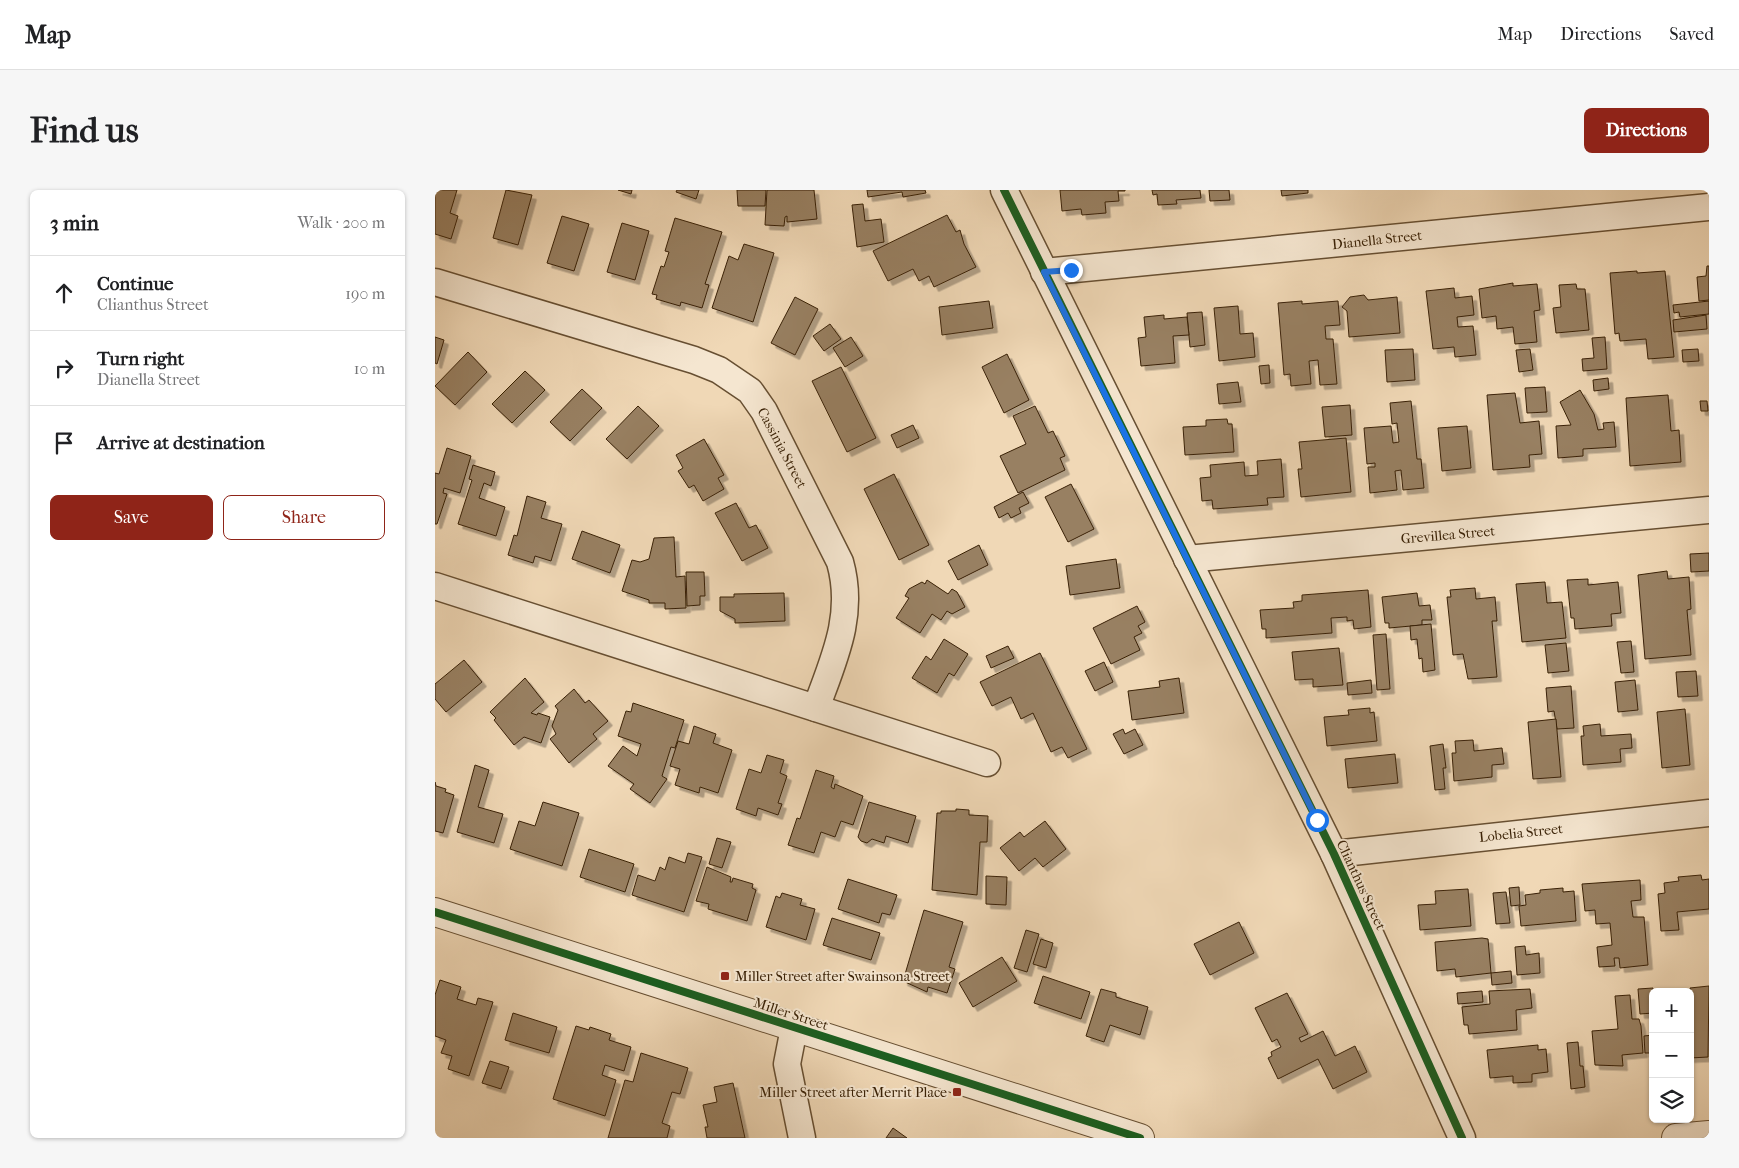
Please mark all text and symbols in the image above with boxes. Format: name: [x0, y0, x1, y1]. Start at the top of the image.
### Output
text: Map: [25, 21, 71, 49]
text: Map: [1498, 24, 1532, 45]
text: Directions: [1560, 24, 1641, 45]
text: Saved: [1669, 24, 1714, 45]
button: Directions: [1584, 108, 1709, 153]
text: Find us: [30, 110, 139, 151]
text: 3 min: [50, 211, 99, 235]
text: Walk · 200 m: [298, 213, 385, 232]
street label: Dianella Street: [1331, 227, 1423, 253]
route end: [1060, 259, 1083, 282]
text: Continue: [97, 273, 173, 295]
icon: ahead: [50, 279, 78, 307]
text: 190 m: [345, 284, 385, 303]
text: Clianthus Street: [97, 295, 209, 314]
text: Turn right: [97, 348, 184, 370]
icon: right: [50, 354, 78, 382]
text: 10 m: [354, 359, 385, 378]
text: Dianella Street: [97, 370, 200, 389]
street label: Cassinia Street: [754, 405, 810, 491]
icon: arrive: [50, 429, 78, 457]
text: Arrive at destination: [97, 432, 265, 454]
button: Save: [50, 495, 213, 540]
button: Share: [223, 495, 385, 540]
street label: Grevillea Street: [1400, 522, 1496, 548]
route start: [1306, 809, 1329, 832]
street label: Lobelia Street: [1478, 820, 1564, 846]
street label: Clianthus Street: [1333, 837, 1389, 933]
place label: Miller Street after Swainsona Street: [735, 968, 950, 985]
marker: Miller Street after Swainsona Street: [719, 970, 731, 982]
map controls: [1649, 988, 1694, 1123]
button: +: [1649, 988, 1694, 1033]
street label: Miller Street: [752, 994, 830, 1034]
button: −: [1649, 1033, 1694, 1078]
button: layers: [1649, 1078, 1694, 1123]
place label: Miller Street after Merrit Place: [759, 1084, 947, 1101]
marker: Miller Street after Merrit Place: [951, 1086, 963, 1098]

